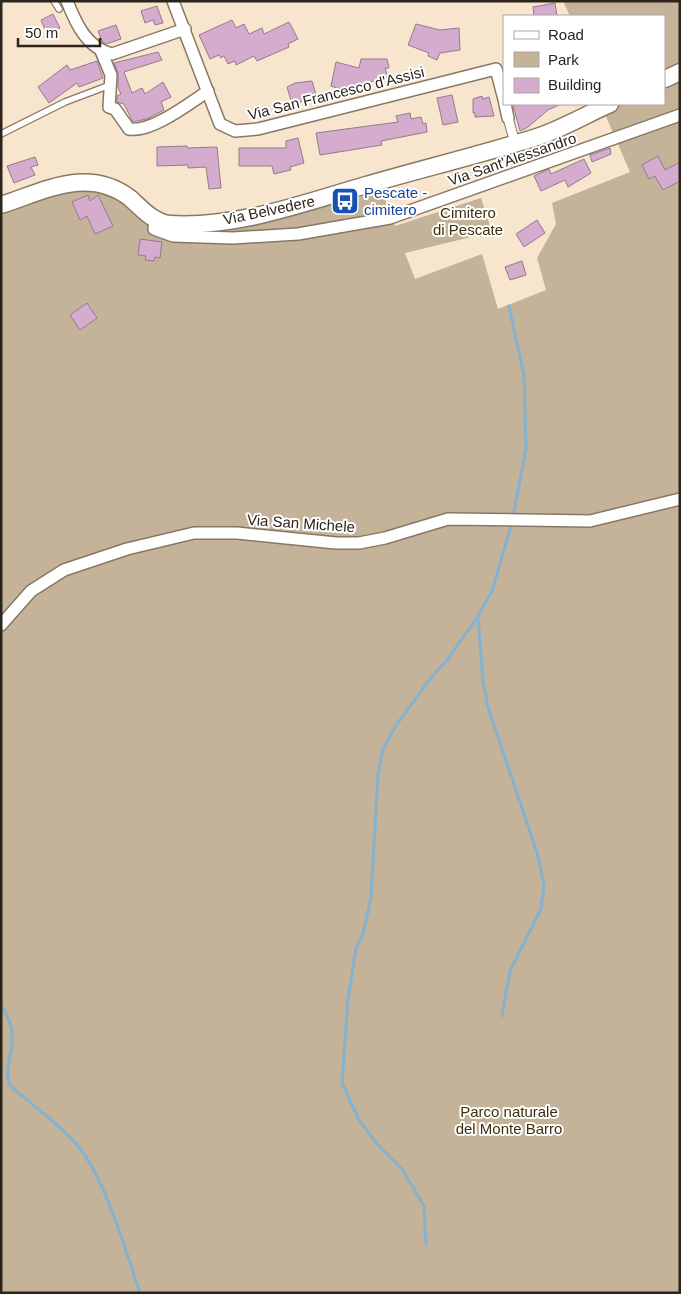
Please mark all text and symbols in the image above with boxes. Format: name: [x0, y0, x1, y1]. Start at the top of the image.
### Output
scale bar: [18, 15, 100, 47]
legend: [503, 15, 666, 105]
text: 50 m: [25, 24, 58, 41]
text: Road: [548, 26, 584, 43]
text: Park: [548, 51, 579, 68]
street label: Via San Francesco d'Assisi: [246, 63, 426, 123]
text: Building: [548, 76, 601, 93]
street label: Via Sant'Alessandro: [446, 129, 578, 189]
place label: Pescate - cimitero: [364, 184, 427, 218]
bus stop icon: Pescate - cimitero: [330, 186, 360, 216]
street label: Via Belvedere: [222, 192, 316, 228]
park label: Cimitero di Pescate: [433, 204, 503, 238]
street label: Via San Michele: [246, 511, 356, 535]
park label: Parco naturale del Monte Barro: [456, 1103, 562, 1137]

